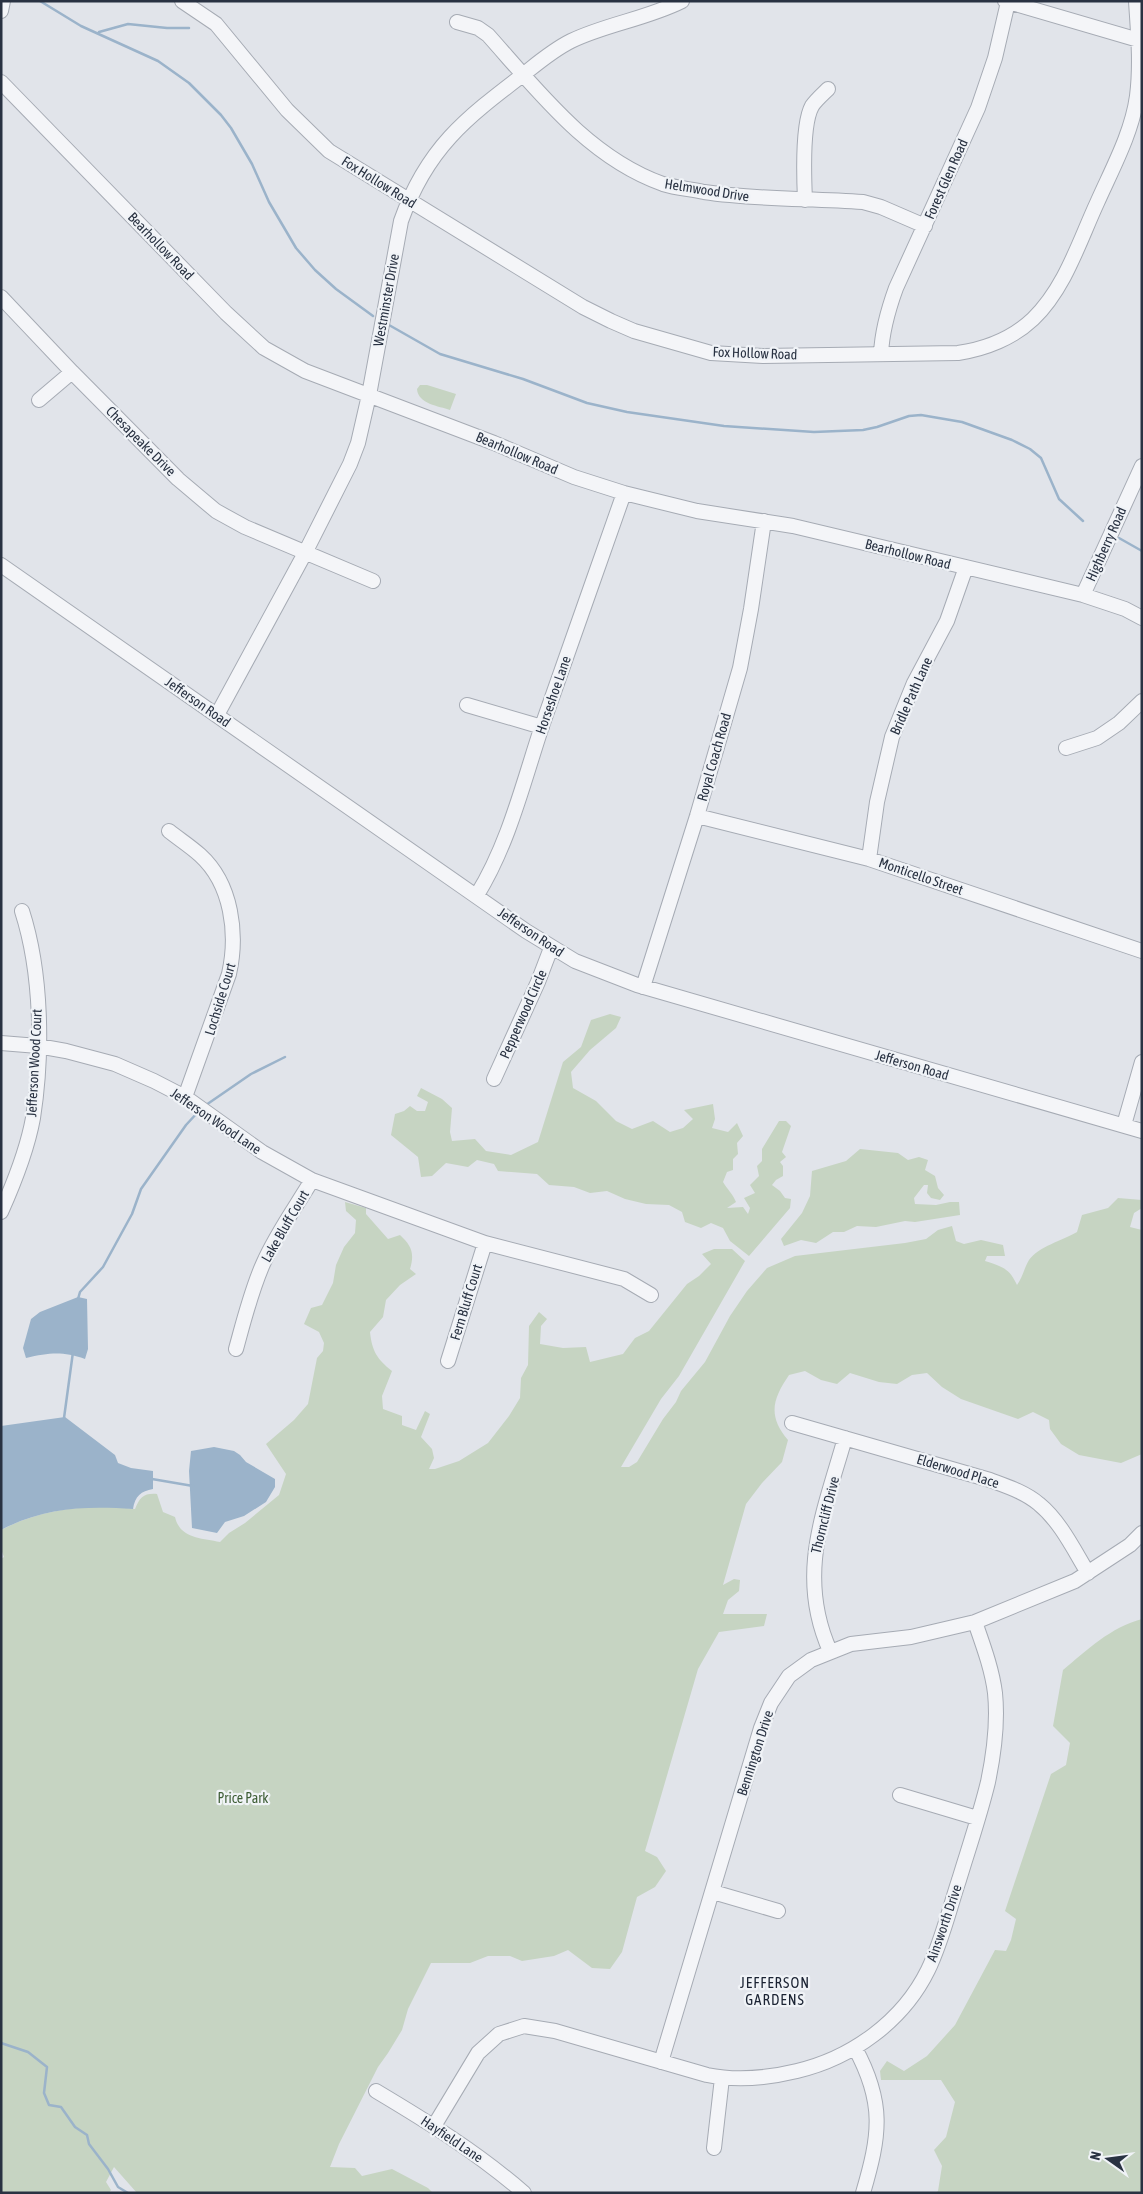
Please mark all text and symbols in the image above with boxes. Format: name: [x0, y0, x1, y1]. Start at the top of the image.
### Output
street label: Forest Glen Road: [921, 136, 971, 222]
street label: Fox Hollow Road: [339, 153, 419, 211]
street label: Helmwood Drive: [664, 175, 750, 205]
street label: Bearhollow Road: [125, 209, 197, 283]
street label: Westminster Drive: [370, 253, 402, 347]
street label: Fox Hollow Road: [712, 344, 798, 362]
street label: Chesapeake Drive: [103, 403, 179, 479]
street label: Bearhollow Road: [473, 428, 561, 478]
street label: Highberry Road: [1082, 504, 1130, 584]
street label: Bearhollow Road: [864, 536, 952, 572]
street label: Horseshoe Lane: [532, 654, 574, 736]
street label: Bridle Path Lane: [887, 655, 935, 737]
street label: Jefferson Road: [162, 674, 234, 730]
street label: Royal Coach Road: [694, 711, 734, 803]
street label: Monticello Street: [877, 854, 965, 898]
street label: Jefferson Road: [495, 904, 567, 960]
street label: Lochside Court: [201, 961, 239, 1037]
street label: Pepperwood Circle: [496, 967, 550, 1061]
street label: Jefferson Wood Court: [23, 1009, 45, 1117]
street label: Jefferson Road: [873, 1047, 951, 1083]
street label: Jefferson Wood Lane: [168, 1085, 264, 1157]
street label: Lake Bluff Court: [258, 1187, 312, 1265]
street label: Fern Bluff Court: [447, 1262, 485, 1342]
street label: Elderwood Place: [915, 1451, 1001, 1491]
street label: Thorncliff Drive: [808, 1475, 842, 1555]
street label: Bennington Drive: [734, 1708, 776, 1798]
park label: Price Park: [217, 1790, 269, 1806]
street label: Ainsworth Drive: [923, 1882, 965, 1964]
district label: JEFFERSON GARDENS: [740, 1974, 810, 2008]
street label: Hayfield Lane: [418, 2112, 486, 2166]
north arrow: [1083, 2134, 1133, 2184]
text: N: [1087, 2150, 1104, 2162]

